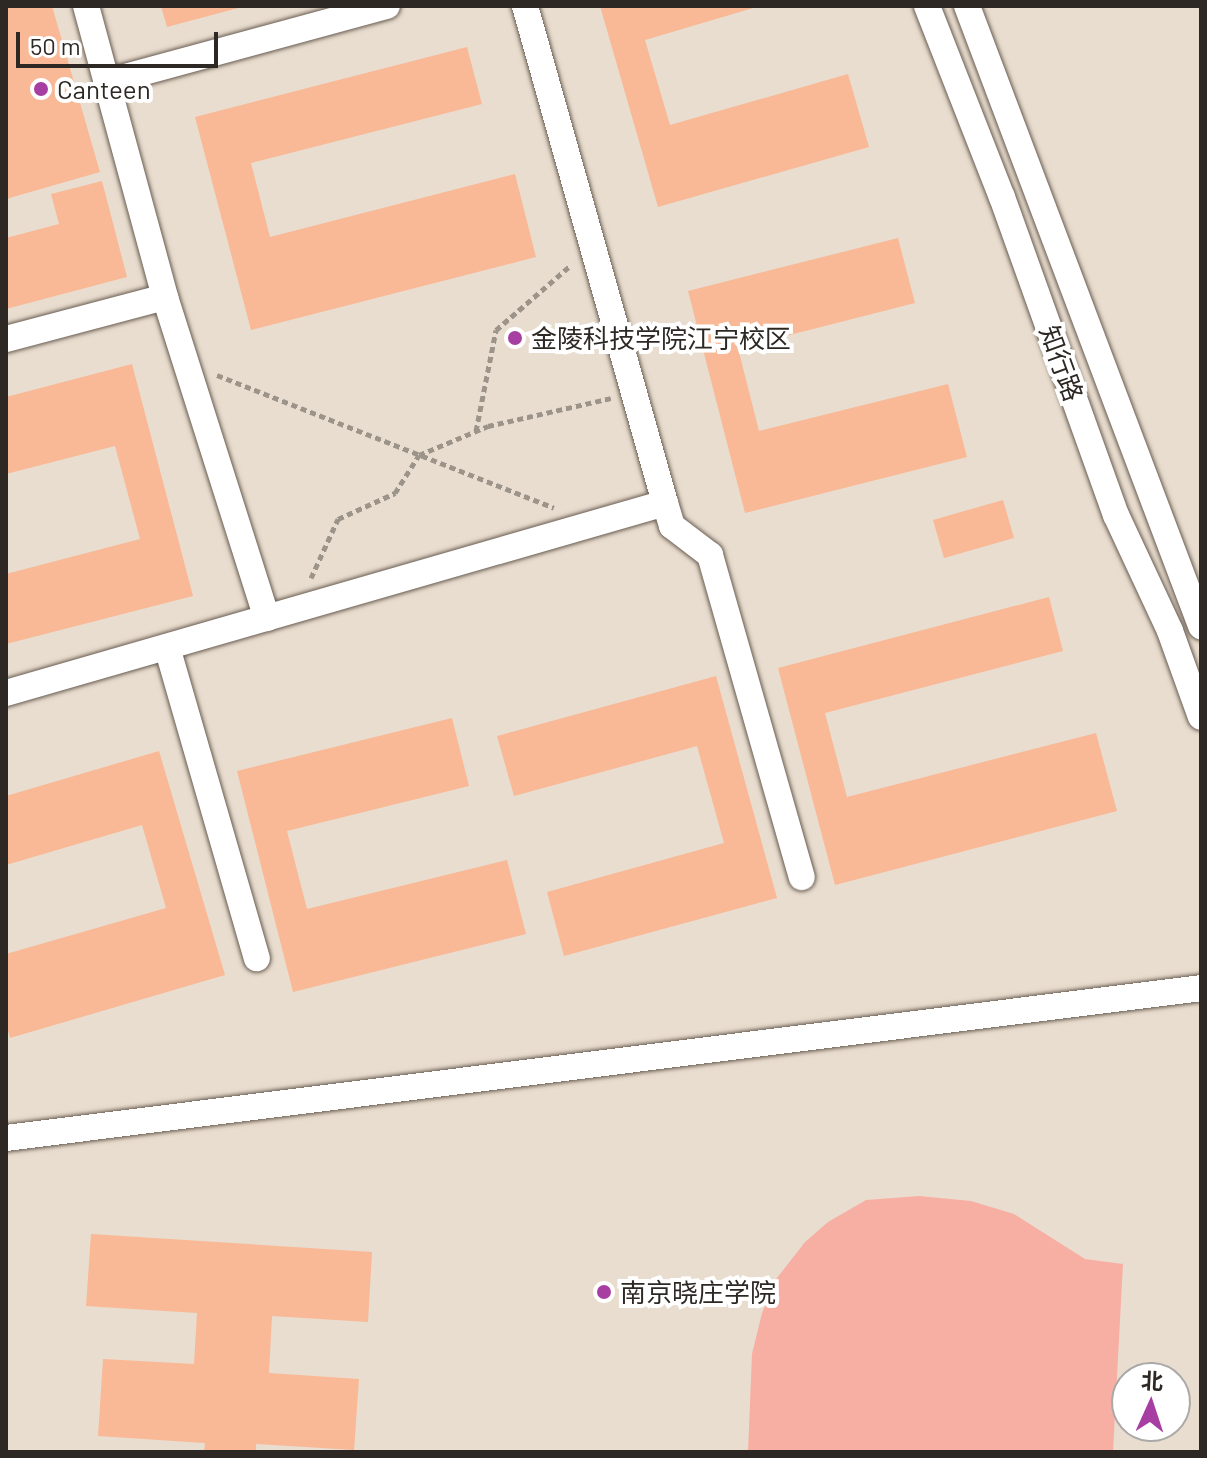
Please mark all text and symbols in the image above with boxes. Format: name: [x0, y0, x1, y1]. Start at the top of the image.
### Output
scale bar: [20, 16, 222, 66]
text: 50 m: [30, 31, 81, 60]
place label: Canteen: [57, 73, 151, 105]
marker: Canteen: [32, 80, 50, 98]
street label: 知行路: [1034, 321, 1090, 405]
place label: 金陵科技学院江宁校区: [531, 322, 791, 354]
marker: 金陵科技学院江宁校区: [506, 329, 524, 347]
place label: 南京晓庄学院: [620, 1276, 776, 1308]
marker: 南京晓庄学院: [595, 1283, 613, 1301]
north arrow: [1111, 1362, 1191, 1442]
text: 北: [1140, 1366, 1164, 1394]

